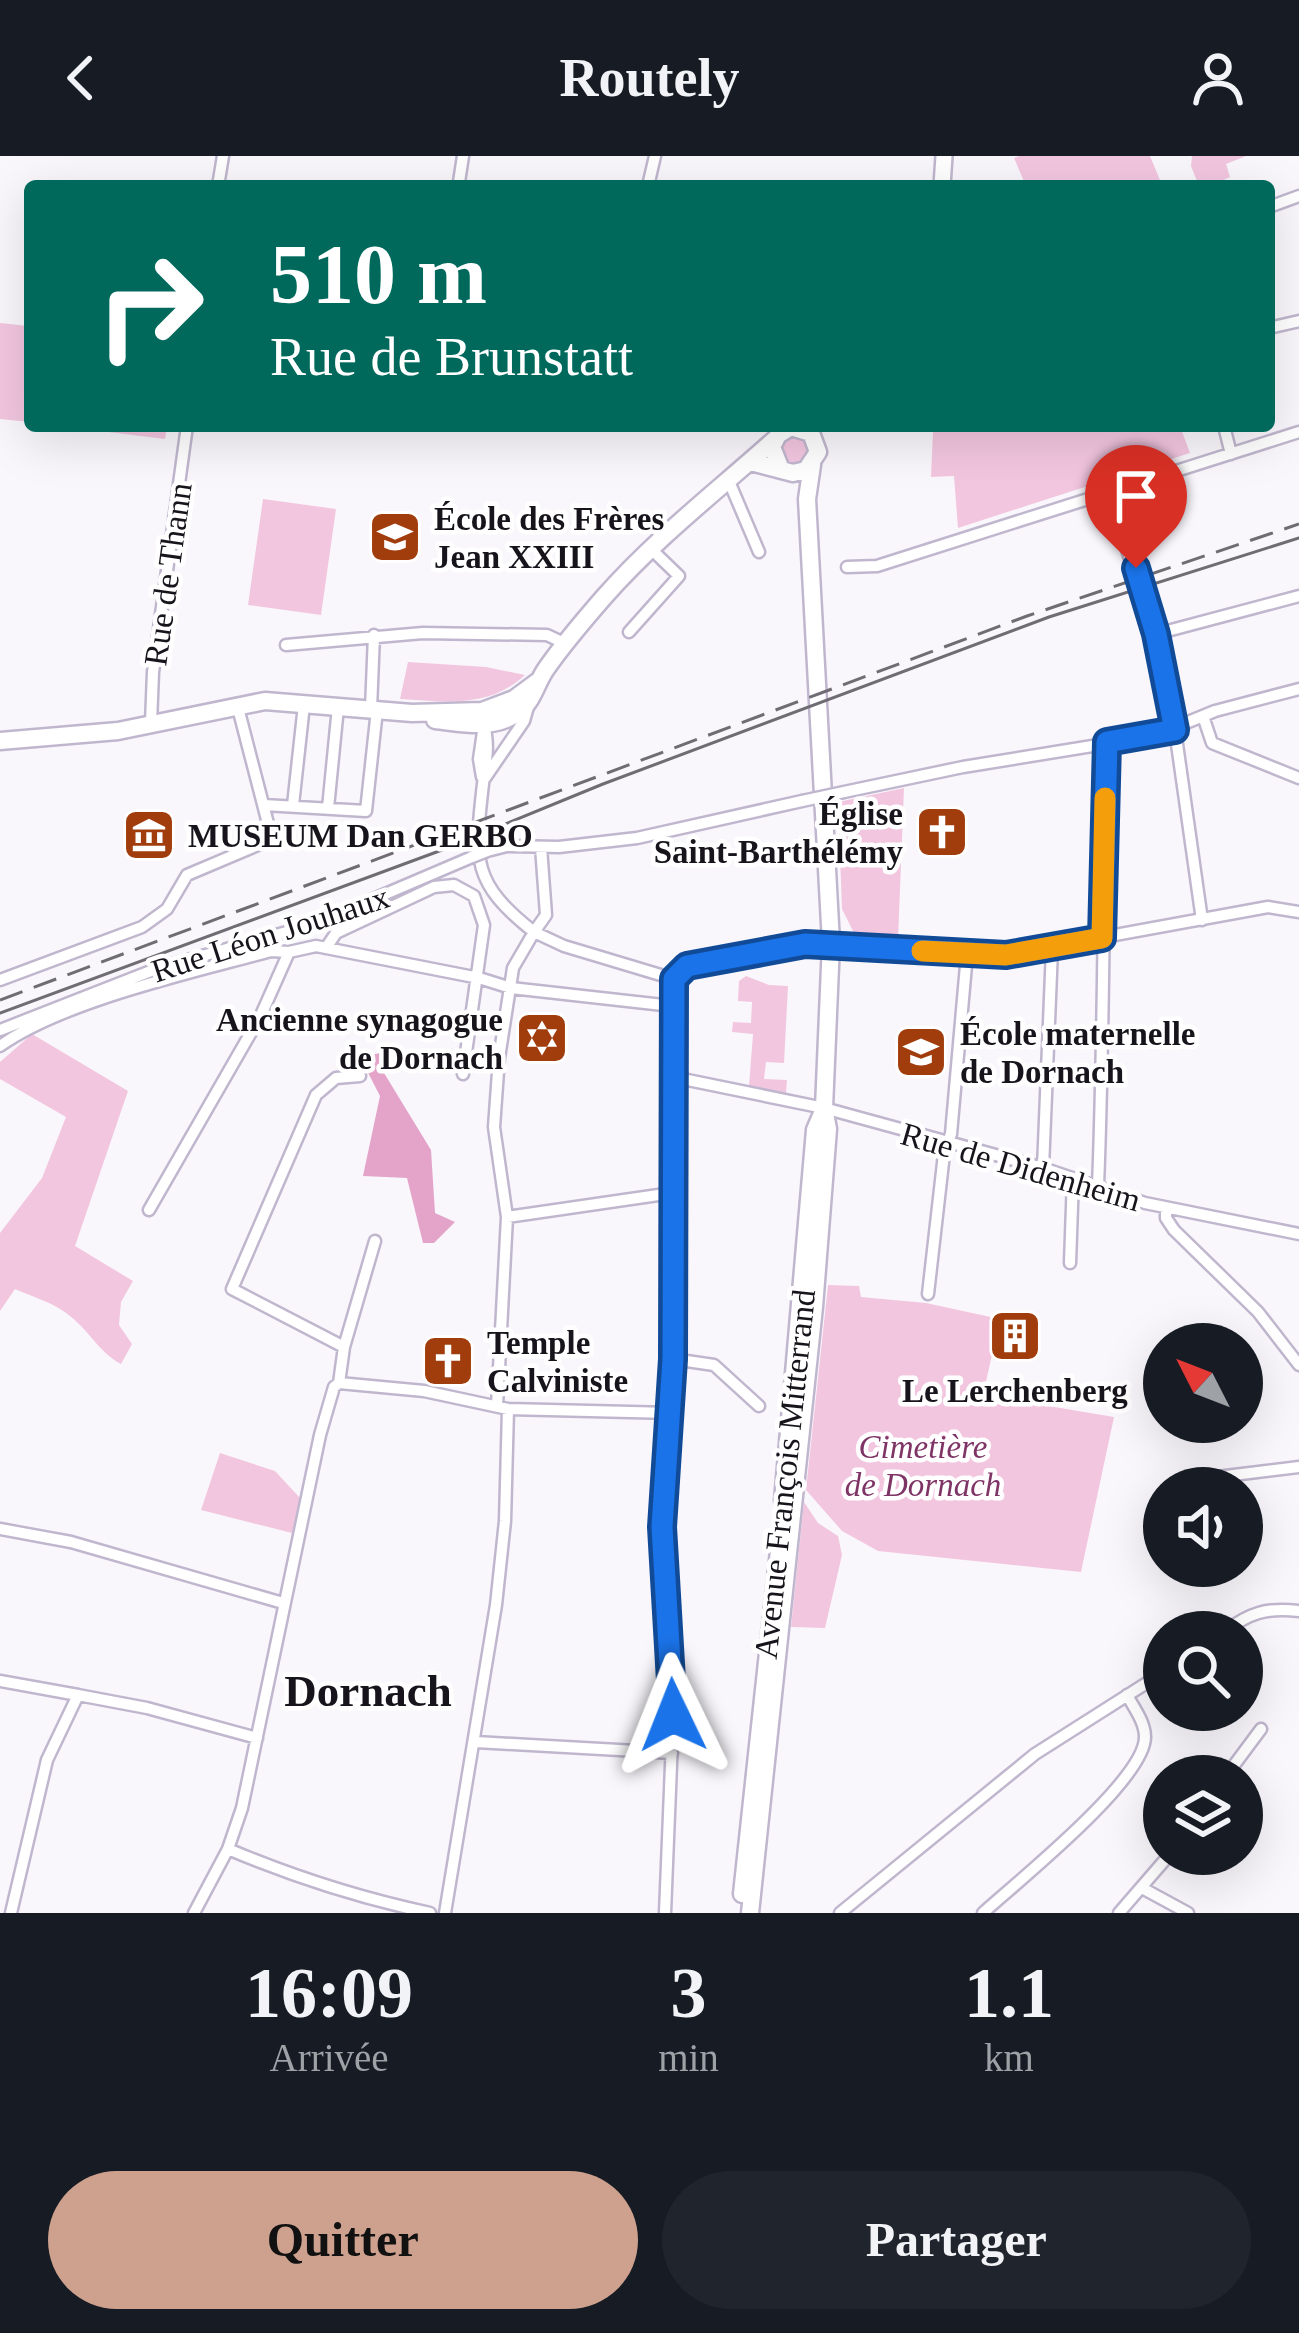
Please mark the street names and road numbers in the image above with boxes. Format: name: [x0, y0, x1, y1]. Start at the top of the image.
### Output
street label: Rue de Thann: [137, 480, 199, 668]
street label: Rue Léon Jouhaux: [147, 878, 394, 989]
street label: Rue de Didenheim: [897, 1116, 1145, 1218]
street label: Avenue François Mitterrand: [748, 1287, 822, 1661]

